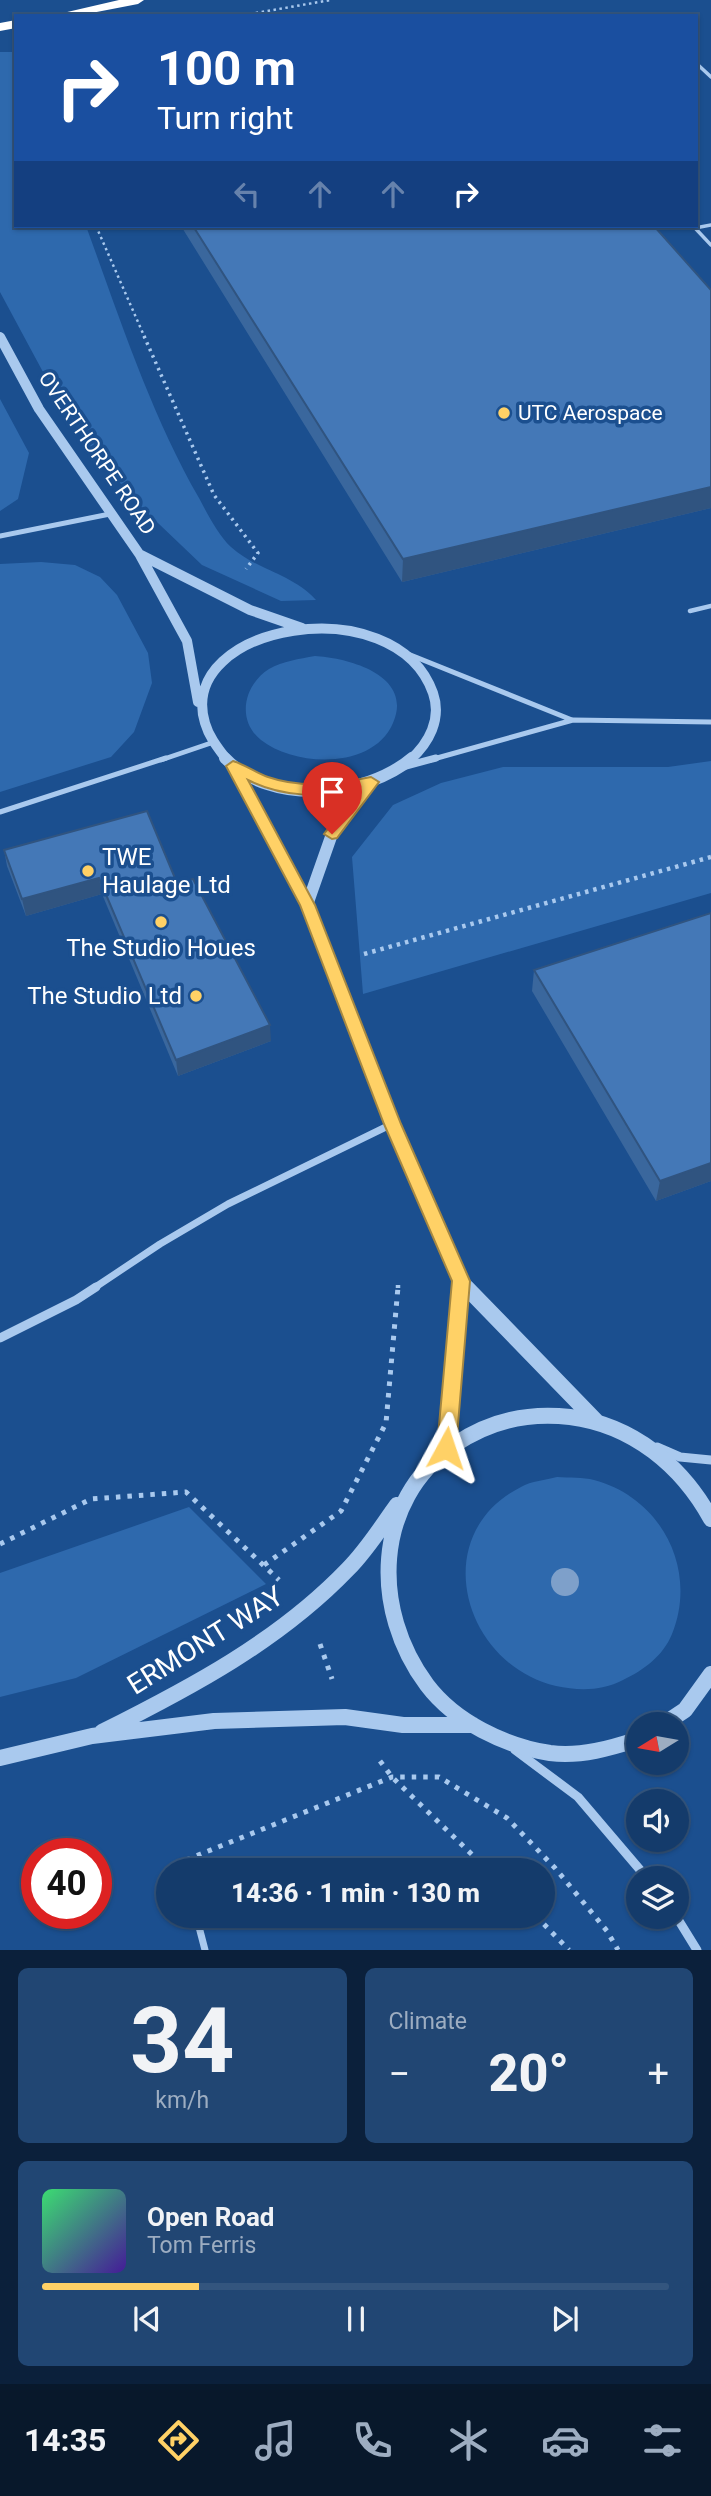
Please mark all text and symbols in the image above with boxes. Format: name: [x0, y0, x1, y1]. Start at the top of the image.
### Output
text: 100 m: [157, 40, 296, 97]
icon: right: [42, 42, 133, 133]
text: Turn right: [157, 99, 293, 137]
icon: left: [228, 175, 266, 213]
icon: ahead: [301, 175, 339, 213]
icon: ahead: [374, 175, 412, 213]
icon: right: [447, 175, 485, 213]
street label: OVERTHORPE ROAD: [33, 367, 161, 539]
place label: UTC Aerospace: [518, 401, 663, 425]
marker: UTC Aerospace: [496, 405, 512, 421]
pin: [302, 762, 362, 834]
icon: arrive: [313, 773, 351, 811]
place label: TWE Haulage Ltd: [102, 843, 231, 899]
marker: TWE Haulage Ltd: [80, 863, 96, 879]
marker: The Studio Houes: [153, 914, 169, 930]
place label: The Studio Houes: [66, 934, 256, 962]
place label: The Studio Ltd: [27, 982, 182, 1010]
marker: The Studio Ltd: [188, 988, 204, 1004]
position arrow: [409, 1411, 483, 1485]
street label: ERMONT WAY: [121, 1579, 289, 1701]
north arrow: [626, 1712, 690, 1774]
map controls: [626, 1712, 689, 1929]
button: sound: [626, 1789, 689, 1852]
speed limit sign: 40: [21, 1838, 112, 1929]
button: layers: [626, 1866, 689, 1929]
text: 14:36 · 1 min · 130 m: [231, 1878, 480, 1908]
text: 34: [130, 1988, 234, 2094]
text: Climate: [389, 2008, 467, 2035]
text: 20°: [489, 2043, 569, 2104]
text: −: [389, 2052, 410, 2096]
text: +: [647, 2052, 669, 2096]
text: km/h: [155, 2087, 209, 2114]
text: Open Road: [147, 2202, 275, 2232]
text: Tom Ferris: [147, 2232, 256, 2259]
icon: previous: [128, 2300, 166, 2338]
icon: pause: [337, 2300, 375, 2338]
icon: next: [546, 2300, 584, 2338]
icon: directions: [154, 2416, 203, 2465]
icon: music: [251, 2416, 300, 2465]
icon: phone: [348, 2416, 397, 2465]
icon: climate: [444, 2416, 493, 2465]
icon: car: [541, 2416, 590, 2465]
icon: filters: [638, 2416, 687, 2465]
text: 14:35: [24, 2421, 106, 2459]

